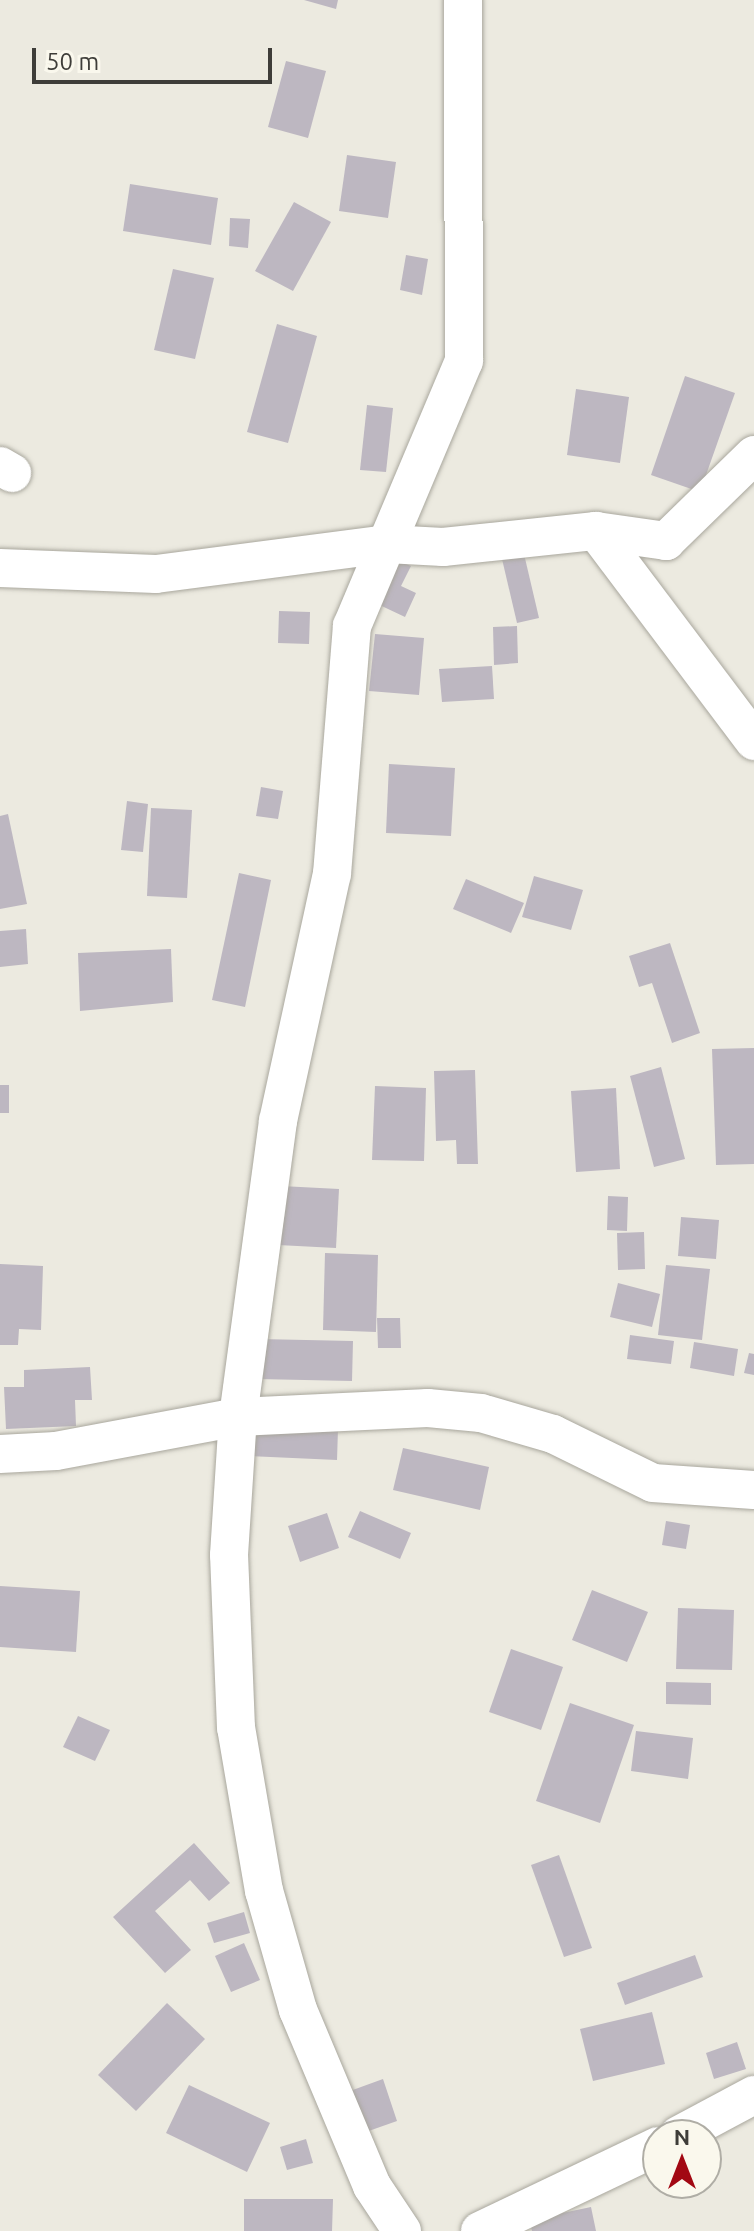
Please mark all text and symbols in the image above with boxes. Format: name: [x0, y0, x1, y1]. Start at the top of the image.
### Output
scale bar: [36, 32, 276, 82]
text: 50 m: [46, 48, 99, 75]
north arrow: [642, 2119, 722, 2199]
text: N: [674, 2124, 690, 2149]

